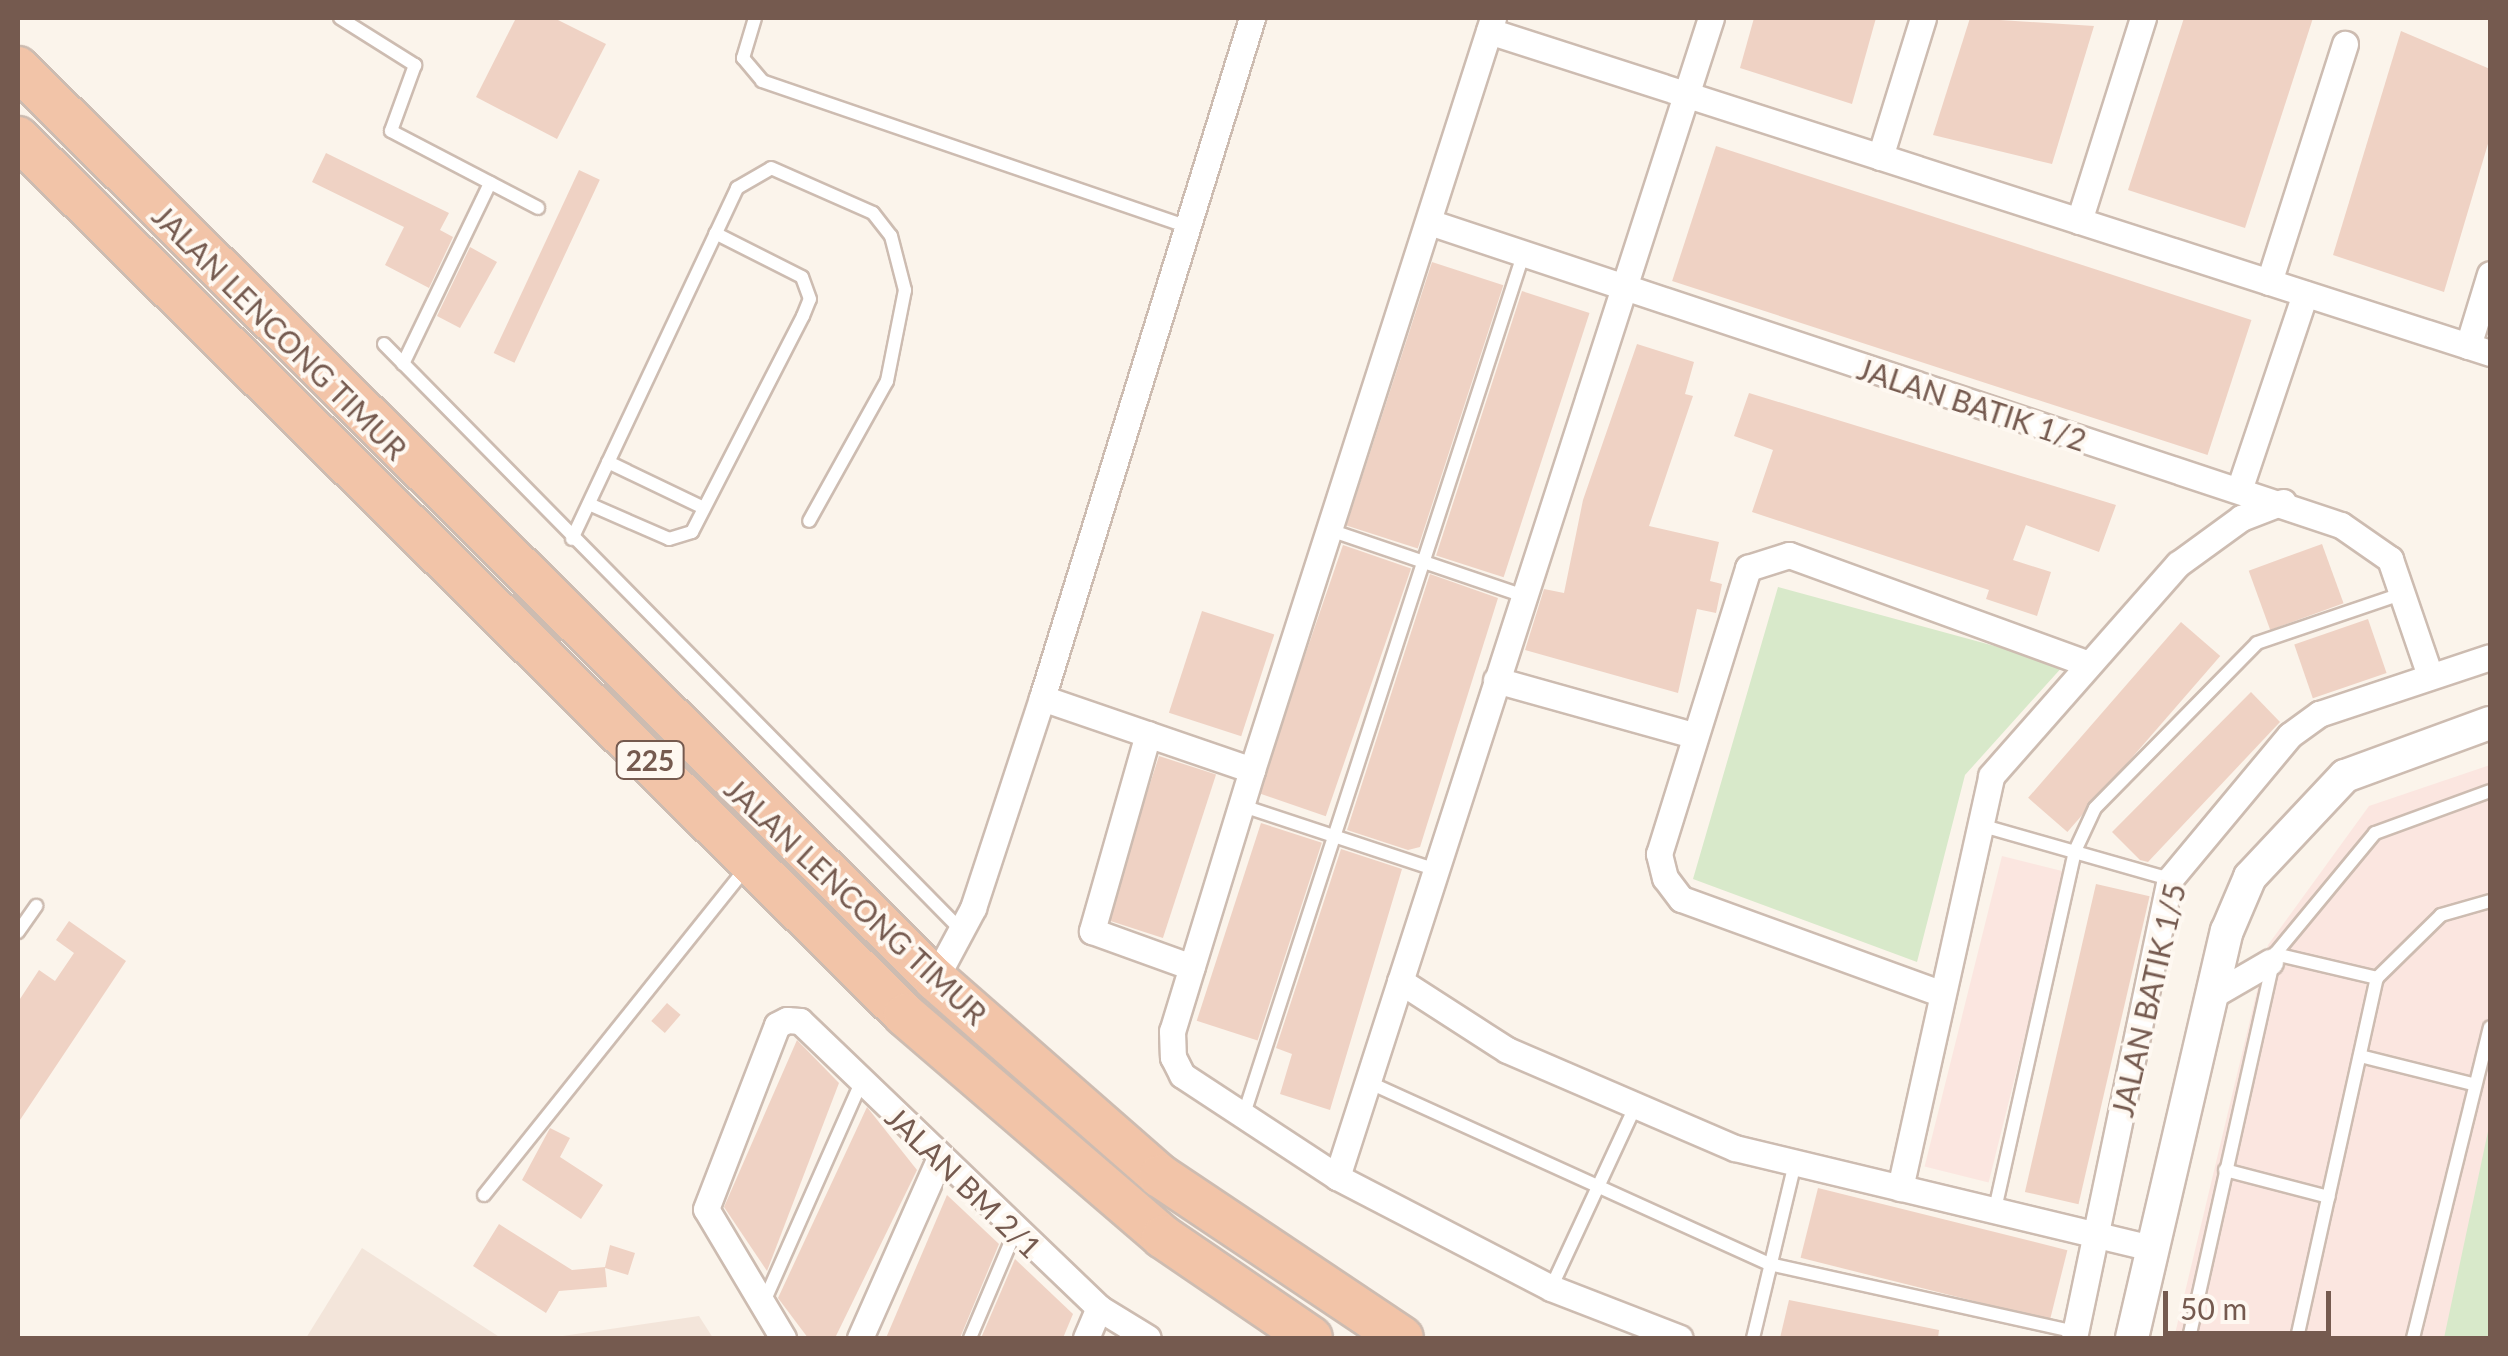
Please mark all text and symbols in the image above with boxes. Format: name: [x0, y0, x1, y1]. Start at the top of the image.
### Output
street label: JALAN LENCONG TIMUR: [145, 197, 415, 467]
street label: JALAN BATIK 1/2: [1853, 350, 2091, 458]
road number: 225: [615, 737, 685, 783]
street label: JALAN LENCONG TIMUR: [717, 770, 995, 1032]
street label: JALAN BATIK 1/5: [2104, 880, 2192, 1120]
street label: JALAN BM 2/1: [879, 1099, 1049, 1265]
scale bar: [2168, 1271, 2336, 1333]
text: 50 m: [2180, 1290, 2247, 1326]

